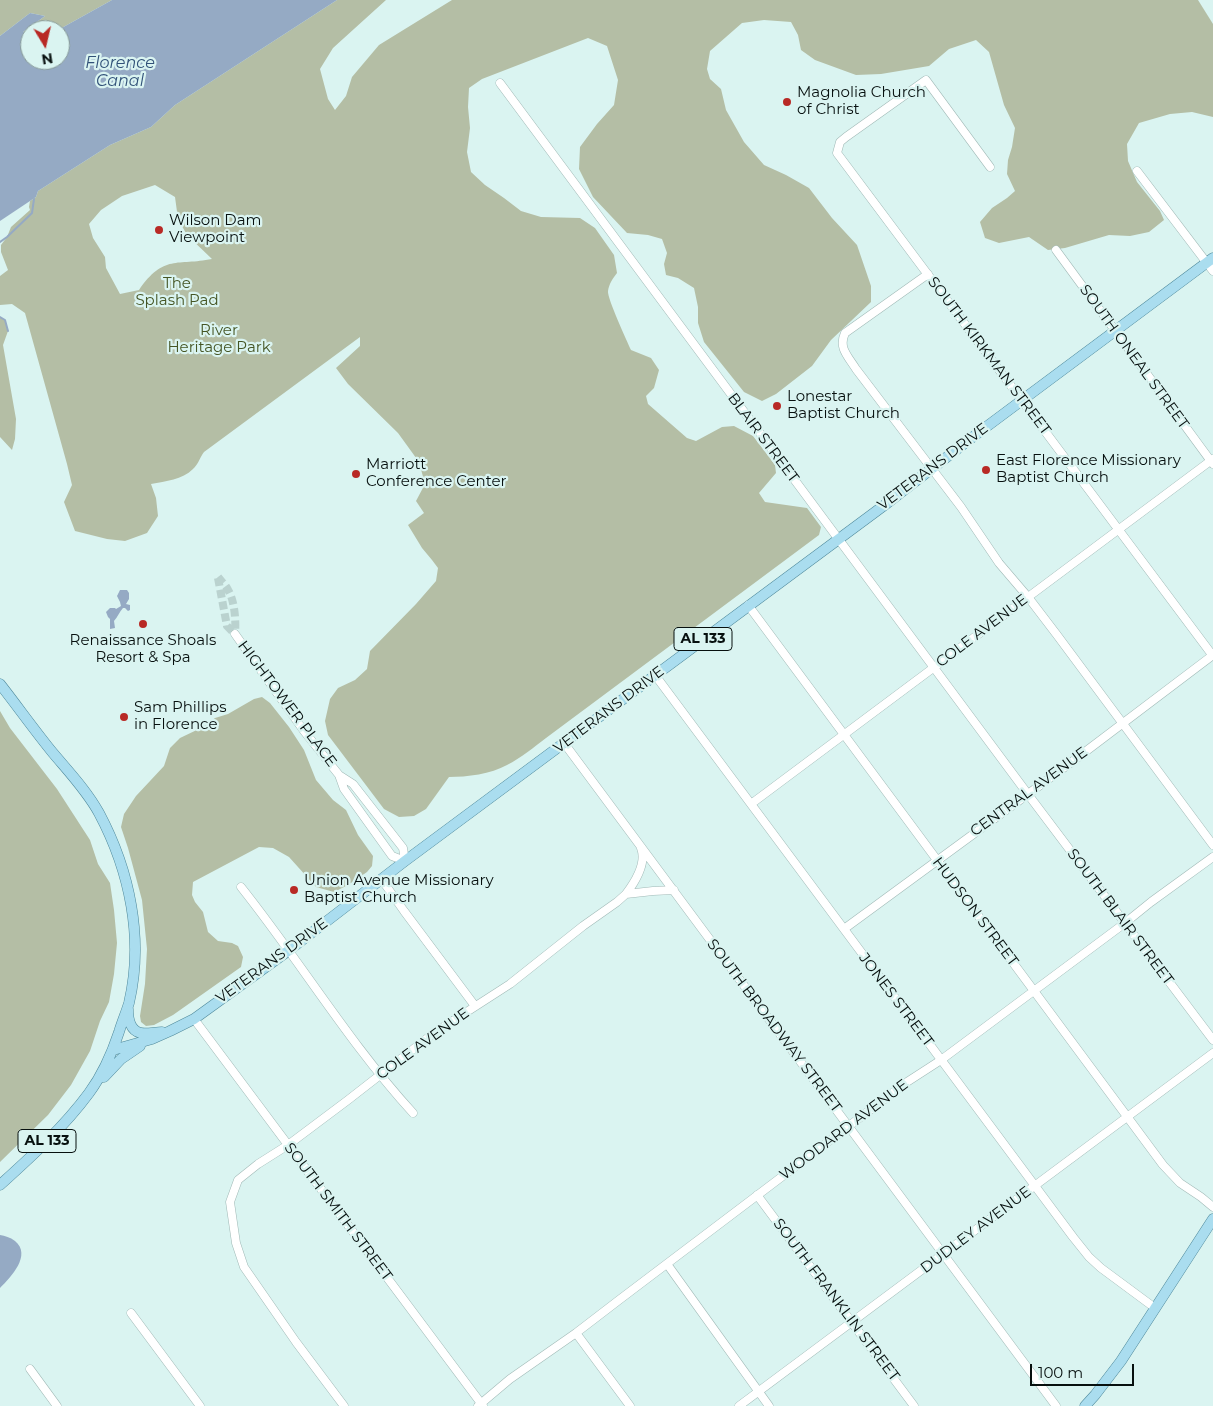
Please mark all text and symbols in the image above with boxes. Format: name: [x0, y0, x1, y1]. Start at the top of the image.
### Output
north arrow: [20, 20, 70, 70]
text: N: [40, 49, 54, 69]
water label: Florence Canal: [85, 53, 155, 91]
place label: Magnolia Church of Christ: [797, 84, 926, 119]
marker: Magnolia Church of Christ: [781, 96, 793, 108]
place label: Wilson Dam Viewpoint: [169, 212, 261, 247]
marker: Wilson Dam Viewpoint: [153, 224, 165, 236]
street label: SOUTH KIRKMAN STREET: [924, 273, 1054, 439]
park label: The Splash Pad: [135, 275, 219, 310]
street label: SOUTH ONEAL STREET: [1076, 281, 1192, 433]
park label: River Heritage Park: [167, 322, 271, 357]
place label: Lonestar Baptist Church: [787, 388, 900, 423]
street label: BLAIR STREET: [723, 390, 803, 486]
marker: Lonestar Baptist Church: [771, 400, 783, 412]
street label: VETERANS DRIVE: [874, 420, 992, 514]
place label: East Florence Missionary Baptist Church: [996, 452, 1181, 487]
place label: Marriott Conference Center: [366, 456, 507, 491]
marker: East Florence Missionary Baptist Church: [980, 464, 992, 476]
marker: Marriott Conference Center: [350, 468, 362, 480]
street label: COLE AVENUE: [933, 591, 1031, 671]
marker: Renaissance Shoals Resort & Spa: [137, 618, 149, 630]
road number: AL 133: [674, 628, 732, 650]
place label: Renaissance Shoals Resort & Spa: [70, 632, 216, 667]
street label: HIGHTOWER PLACE: [234, 637, 340, 771]
street label: VETERANS DRIVE: [550, 663, 668, 757]
place label: Sam Phillips in Florence: [134, 699, 226, 734]
marker: Sam Phillips in Florence: [118, 711, 130, 723]
street label: CENTRAL AVENUE: [967, 743, 1091, 841]
street label: SOUTH BLAIR STREET: [1063, 845, 1177, 989]
street label: HUDSON STREET: [928, 854, 1022, 970]
place label: Union Avenue Missionary Baptist Church: [304, 872, 494, 907]
marker: Union Avenue Missionary Baptist Church: [288, 884, 300, 896]
street label: VETERANS DRIVE: [213, 914, 331, 1008]
street label: SOUTH BROADWAY STREET: [703, 936, 845, 1116]
street label: JONES STREET: [855, 950, 937, 1050]
street label: COLE AVENUE: [373, 1004, 473, 1084]
street label: WOODARD AVENUE: [776, 1076, 912, 1184]
road number: AL 133: [18, 1130, 76, 1152]
street label: SOUTH SMITH STREET: [280, 1139, 396, 1285]
street label: DUDLEY AVENUE: [917, 1183, 1035, 1277]
street label: SOUTH FRANKLIN STREET: [769, 1215, 903, 1385]
scale bar: [1033, 1354, 1137, 1386]
text: 100 m: [1038, 1363, 1083, 1382]

